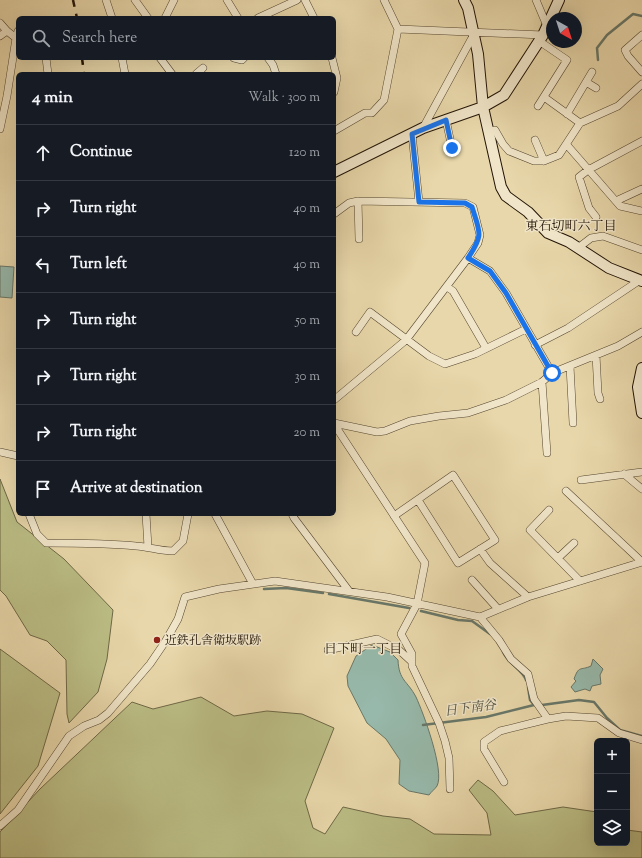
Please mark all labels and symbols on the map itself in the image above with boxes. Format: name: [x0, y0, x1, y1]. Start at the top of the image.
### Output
north arrow: [546, 12, 582, 48]
route end: [443, 139, 461, 157]
district label: 東石切町六丁目: [525, 218, 617, 236]
route start: [543, 364, 561, 382]
place label: 近鉄孔舎衛坂駅跡: [165, 632, 261, 650]
marker: 近鉄孔舎衛坂駅跡: [152, 635, 162, 645]
district label: 日下町一丁目: [324, 641, 402, 659]
water label: 日下南谷: [443, 696, 498, 722]

